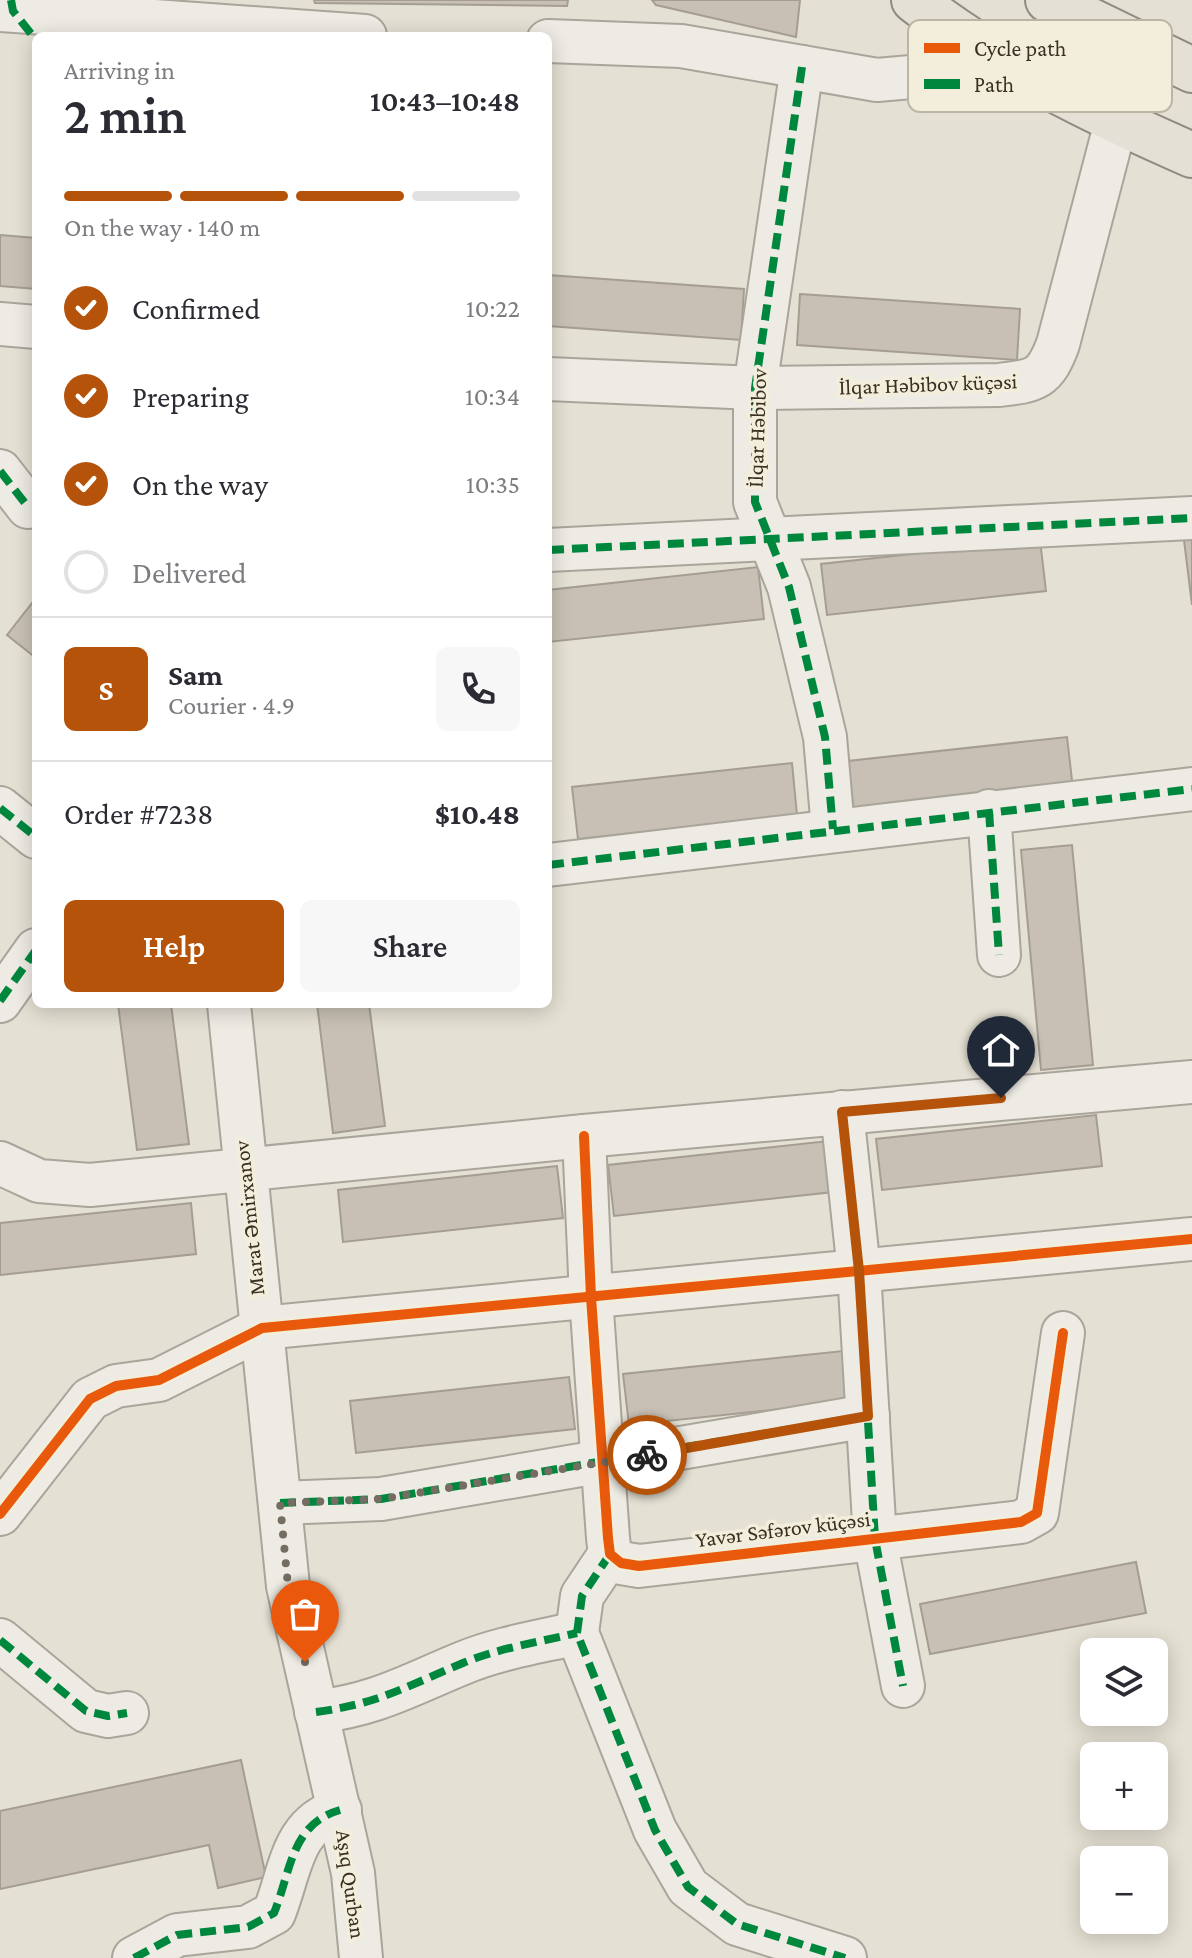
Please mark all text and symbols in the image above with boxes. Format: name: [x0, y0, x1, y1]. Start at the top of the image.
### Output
legend: [908, 20, 1172, 112]
text: Cycle path: [974, 36, 1066, 61]
text: Arriving in: [64, 56, 175, 85]
text: Path: [974, 72, 1014, 97]
text: 10:43–10:48: [370, 84, 520, 117]
text: 2 min: [64, 86, 187, 144]
text: On the way · 140 m: [64, 213, 260, 242]
icon: check: [64, 286, 108, 330]
text: Confirmed: [132, 292, 260, 325]
text: 10:22: [466, 294, 520, 323]
street label: İlqar Həbibov: [742, 367, 772, 488]
street label: İlqar Həbibov küçəsi: [838, 368, 1018, 400]
icon: check: [64, 374, 108, 418]
text: Preparing: [132, 380, 249, 413]
text: 10:34: [465, 382, 520, 411]
icon: check: [64, 462, 108, 506]
text: On the way: [132, 468, 268, 501]
text: 10:35: [466, 470, 520, 499]
text: Delivered: [132, 556, 247, 589]
button: phone: [436, 647, 520, 731]
text: Sam: [168, 658, 223, 691]
text: S: [99, 673, 114, 706]
text: Courier · 4.9: [168, 691, 295, 720]
text: Order #7238: [64, 797, 213, 830]
text: $10.48: [435, 797, 520, 830]
button: Help: [64, 900, 284, 992]
button: Share: [300, 900, 520, 992]
pin: [967, 1016, 1035, 1098]
icon: home: [979, 1028, 1023, 1072]
street label: Marat Əmirxanov: [228, 1138, 270, 1297]
courier: [607, 1415, 687, 1495]
icon: bike: [625, 1433, 669, 1477]
street label: Yavər Səfərov küçəsi: [694, 1506, 872, 1552]
pin: [271, 1580, 339, 1662]
icon: bag: [283, 1592, 327, 1636]
map controls: [1080, 1638, 1168, 1934]
button: layers: [1080, 1638, 1168, 1726]
button: +: [1080, 1742, 1168, 1830]
street label: Aşıq Qurban: [331, 1828, 371, 1940]
button: −: [1080, 1846, 1168, 1934]

